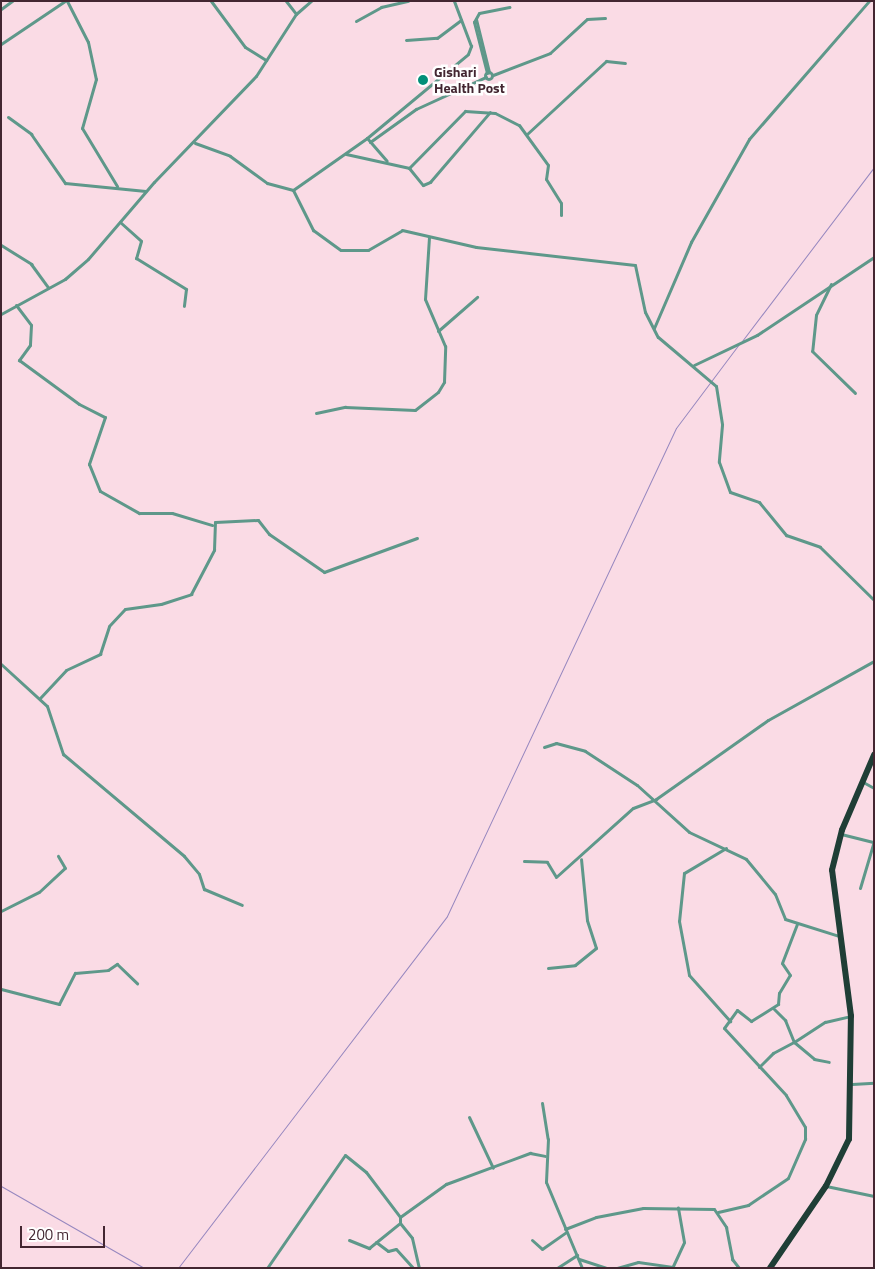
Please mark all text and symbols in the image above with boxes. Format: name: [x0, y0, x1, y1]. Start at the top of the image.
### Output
place label: Gishari Health Post: [434, 64, 505, 96]
marker: Gishari Health Post: [416, 73, 430, 87]
scale bar: [22, 1216, 108, 1248]
text: 200 m: [28, 1223, 69, 1246]

